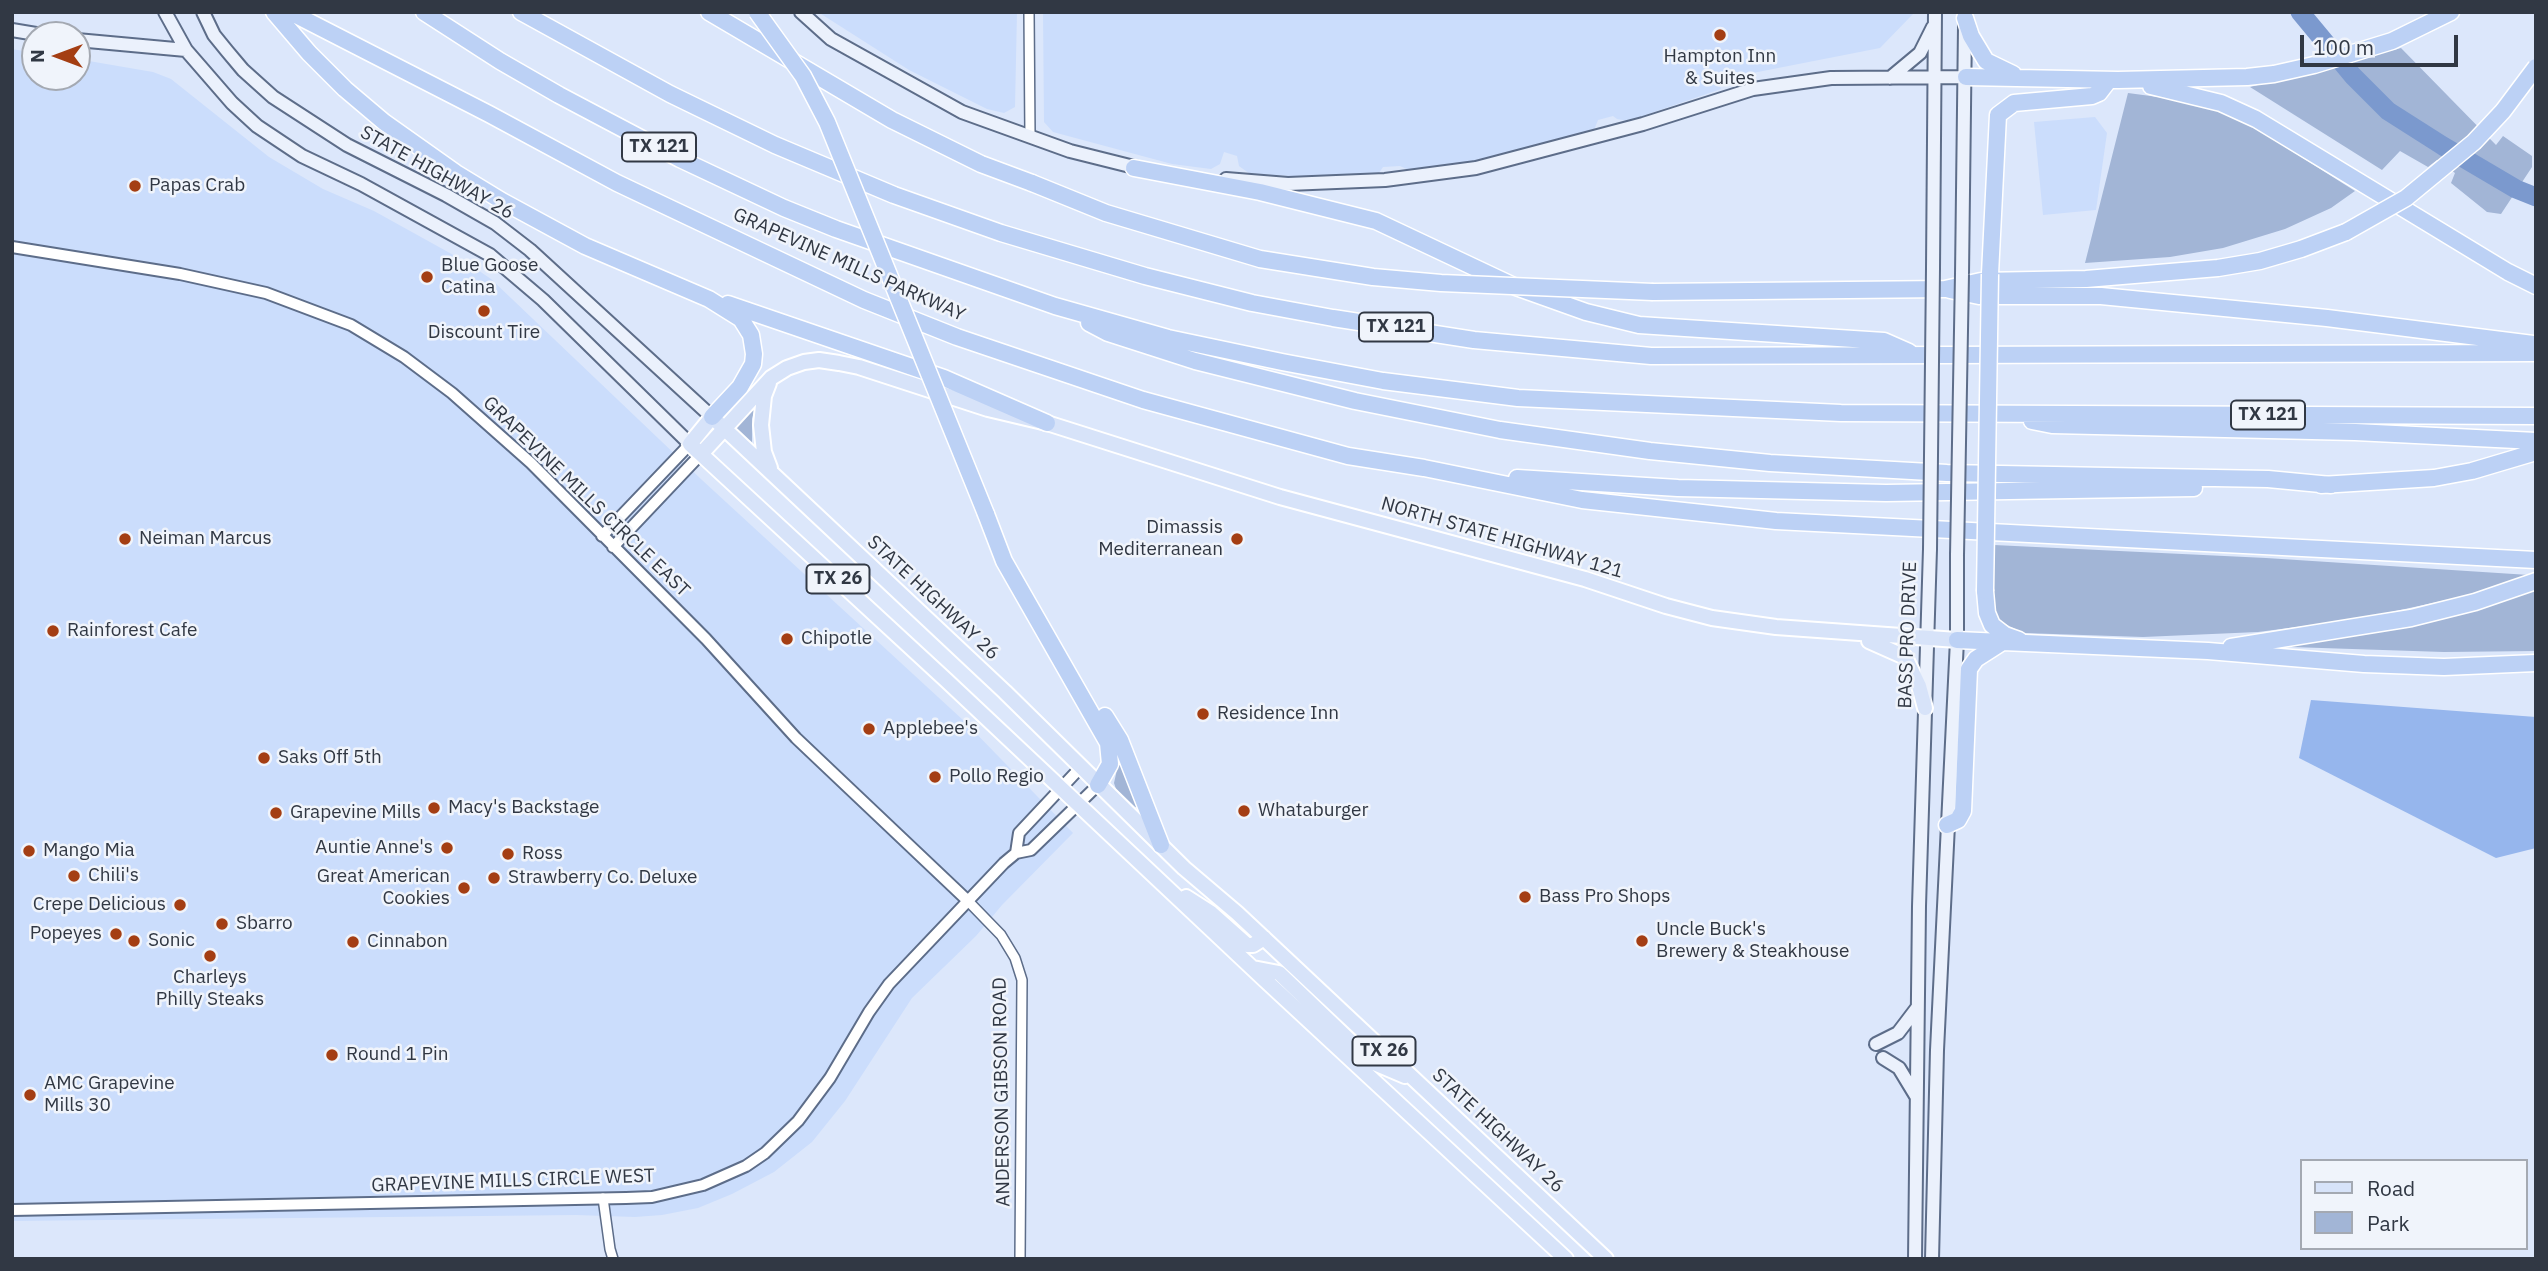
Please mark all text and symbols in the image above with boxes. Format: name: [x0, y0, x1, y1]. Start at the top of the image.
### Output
north arrow: [21, 21, 91, 91]
scale bar: [2303, 21, 2460, 65]
marker: Hampton Inn & Suites: [1712, 27, 1728, 43]
text: 100 m: [2313, 33, 2374, 61]
place label: Hampton Inn & Suites: [1664, 46, 1776, 90]
text: N: [25, 49, 49, 63]
street label: STATE HIGHWAY 26: [356, 121, 518, 225]
road number: TX 121: [622, 132, 696, 162]
place label: Papas Crab: [149, 175, 245, 197]
marker: Papas Crab: [127, 178, 143, 194]
street label: GRAPEVINE MILLS PARKWAY: [729, 203, 969, 327]
place label: Blue Goose Catina: [441, 255, 538, 299]
marker: Blue Goose Catina: [419, 269, 435, 285]
marker: Discount Tire: [476, 303, 492, 319]
road number: TX 121: [1359, 312, 1433, 342]
place label: Discount Tire: [428, 322, 540, 344]
street label: GRAPEVINE MILLS CIRCLE EAST: [478, 392, 694, 602]
road number: TX 121: [2231, 400, 2305, 430]
street label: NORTH STATE HIGHWAY 121: [1378, 492, 1626, 584]
place label: Dimassis Mediterranean: [1098, 517, 1223, 561]
place label: Neiman Marcus: [139, 528, 272, 550]
marker: Neiman Marcus: [117, 531, 133, 547]
street label: STATE HIGHWAY 26: [862, 531, 1004, 665]
marker: Dimassis Mediterranean: [1229, 531, 1245, 547]
street label: BASS PRO DRIVE: [1894, 561, 1922, 709]
road number: TX 26: [806, 564, 870, 594]
place label: Rainforest Cafe: [67, 620, 197, 642]
marker: Rainforest Cafe: [45, 623, 61, 639]
place label: Chipotle: [801, 628, 872, 650]
marker: Chipotle: [779, 631, 795, 647]
place label: Residence Inn: [1217, 703, 1339, 725]
marker: Residence Inn: [1195, 706, 1211, 722]
place label: Applebee's: [883, 718, 978, 740]
marker: Applebee's: [861, 721, 877, 737]
place label: Saks Off 5th: [278, 747, 382, 769]
marker: Saks Off 5th: [256, 750, 272, 766]
place label: Pollo Regio: [949, 766, 1044, 788]
marker: Pollo Regio: [927, 769, 943, 785]
place label: Macy's Backstage: [448, 797, 600, 819]
marker: Macy's Backstage: [426, 800, 442, 816]
place label: Whataburger: [1258, 800, 1368, 822]
place label: Grapevine Mills: [290, 802, 421, 824]
marker: Whataburger: [1236, 803, 1252, 819]
marker: Grapevine Mills: [268, 805, 284, 821]
place label: Auntie Anne's: [315, 837, 433, 859]
place label: Mango Mia: [43, 840, 135, 862]
marker: Auntie Anne's: [439, 840, 455, 856]
marker: Mango Mia: [21, 843, 37, 859]
place label: Ross: [522, 843, 563, 865]
marker: Ross: [500, 846, 516, 862]
place label: Chili's: [88, 865, 139, 887]
place label: Great American Cookies: [317, 866, 450, 910]
place label: Strawberry Co. Deluxe: [508, 867, 698, 889]
marker: Chili's: [66, 868, 82, 884]
marker: Strawberry Co. Deluxe: [486, 870, 502, 886]
marker: Great American Cookies: [456, 880, 472, 896]
place label: Bass Pro Shops: [1539, 886, 1670, 908]
marker: Bass Pro Shops: [1517, 889, 1533, 905]
place label: Crepe Delicious: [33, 894, 166, 916]
marker: Crepe Delicious: [172, 897, 188, 913]
place label: Sbarro: [236, 913, 293, 935]
marker: Sbarro: [214, 916, 230, 932]
place label: Uncle Buck's Brewery & Steakhouse: [1656, 919, 1849, 963]
place label: Popeyes: [30, 923, 102, 945]
marker: Popeyes: [108, 926, 124, 942]
place label: Sonic: [148, 930, 195, 952]
place label: Cinnabon: [367, 931, 448, 953]
marker: Sonic: [126, 933, 142, 949]
marker: Uncle Buck's Brewery & Steakhouse: [1634, 933, 1650, 949]
marker: Cinnabon: [345, 934, 361, 950]
marker: Charleys Philly Steaks: [202, 948, 218, 964]
place label: Charleys Philly Steaks: [156, 967, 264, 1011]
street label: ANDERSON GIBSON ROAD: [989, 977, 1015, 1207]
road number: TX 26: [1352, 1036, 1416, 1066]
place label: Round 1 Pin: [346, 1044, 449, 1066]
marker: Round 1 Pin: [324, 1047, 340, 1063]
street label: STATE HIGHWAY 26: [1427, 1064, 1569, 1198]
place label: AMC Grapevine Mills 30: [44, 1073, 175, 1117]
marker: AMC Grapevine Mills 30: [22, 1087, 38, 1103]
legend: [2300, 1159, 2527, 1250]
street label: GRAPEVINE MILLS CIRCLE WEST: [371, 1165, 655, 1197]
text: Road: [2367, 1174, 2415, 1202]
text: Park: [2367, 1209, 2410, 1237]

